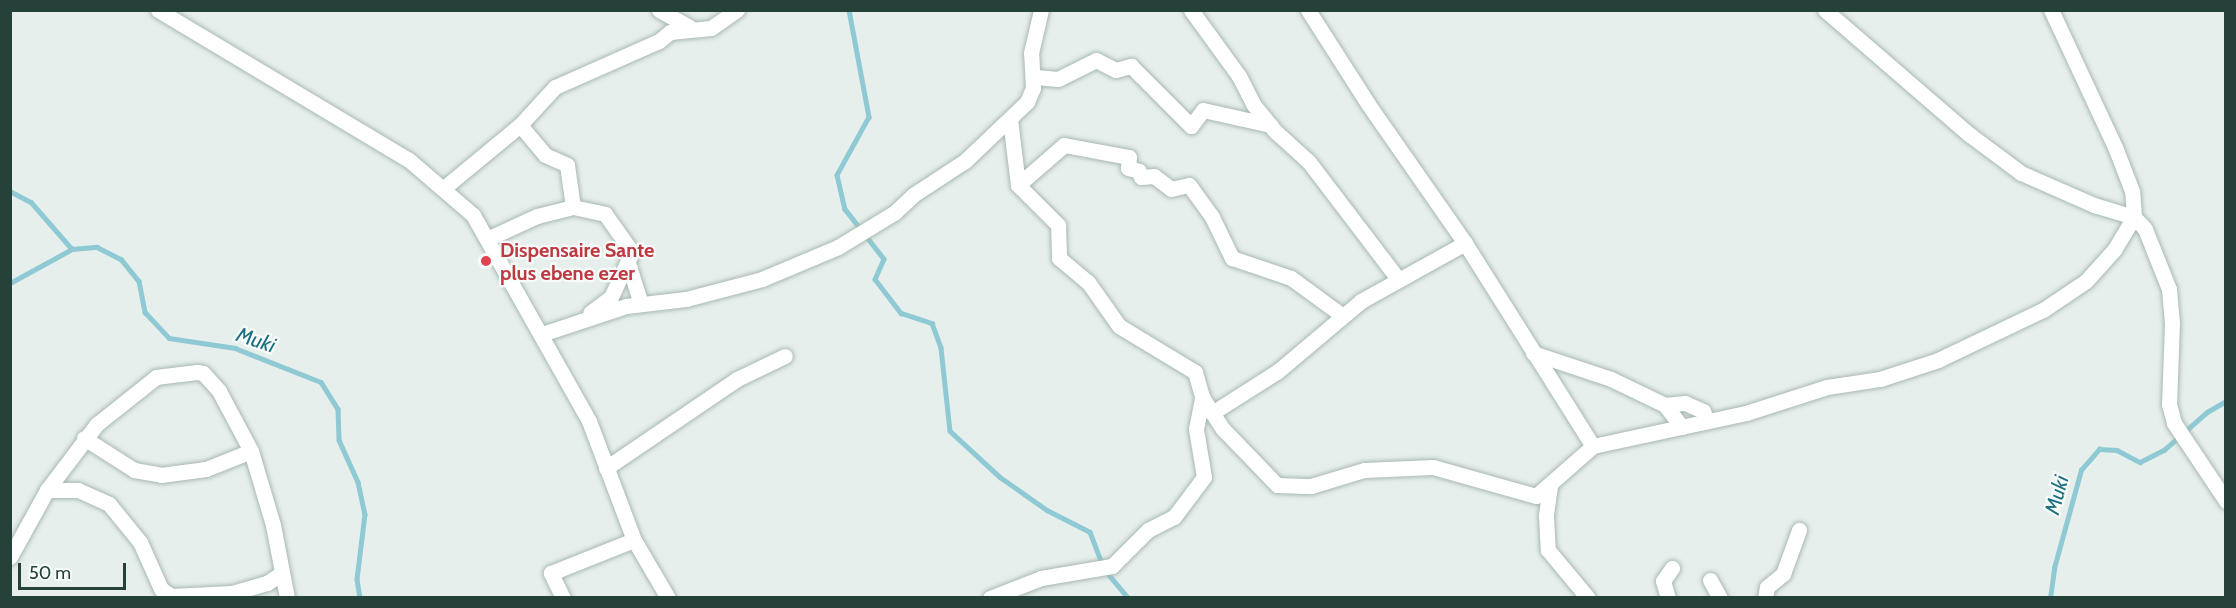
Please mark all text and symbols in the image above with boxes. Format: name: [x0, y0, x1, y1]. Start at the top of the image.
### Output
place label: Dispensaire Sante plus ebene ezer: [500, 238, 654, 285]
marker: Dispensaire Sante plus ebene ezer: [477, 252, 495, 270]
water label: Muki: [233, 322, 279, 358]
water label: Muki: [2040, 473, 2074, 517]
scale bar: [21, 551, 129, 589]
text: 50 m: [29, 562, 71, 584]

